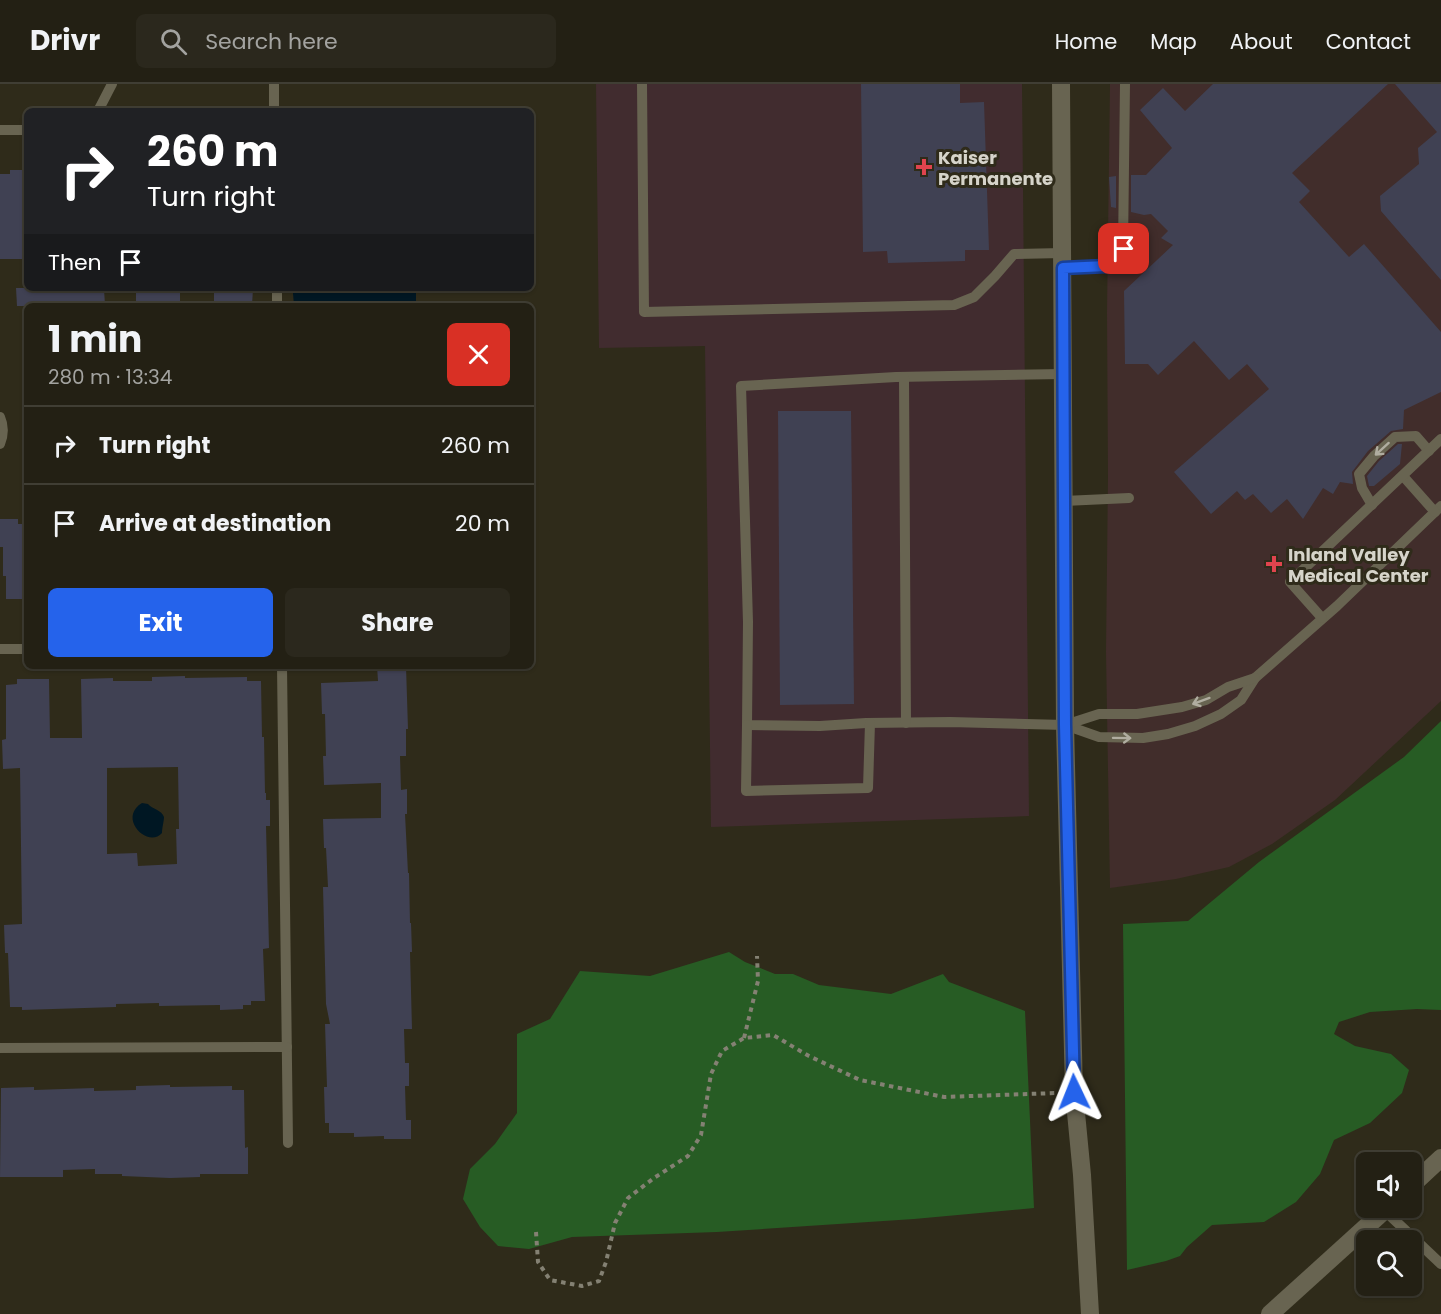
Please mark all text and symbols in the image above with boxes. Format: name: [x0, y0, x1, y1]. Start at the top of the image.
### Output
search box: [136, 14, 556, 68]
text: Drivr: [30, 21, 100, 60]
icon: search: [157, 25, 190, 58]
text: Search here: [205, 26, 338, 57]
text: Home: [1055, 27, 1117, 56]
text: Map: [1150, 27, 1197, 56]
text: About: [1230, 27, 1293, 56]
text: Contact: [1326, 27, 1411, 56]
text: 260 m: [147, 122, 279, 181]
icon: right: [48, 132, 126, 210]
place label: Kaiser Permanente: [938, 145, 1053, 191]
marker: Kaiser Permanente: [915, 158, 933, 176]
text: Turn right: [147, 178, 276, 215]
pin: [1098, 223, 1149, 274]
icon: arrive: [1107, 232, 1140, 265]
icon: arrive: [114, 246, 147, 279]
text: Then: [48, 247, 102, 278]
text: 1 min: [48, 314, 142, 365]
button: close: [447, 323, 510, 386]
text: 280 m · 13:34: [48, 363, 172, 391]
icon: right: [48, 429, 81, 462]
text: Turn right: [99, 430, 210, 461]
text: 260 m: [441, 430, 510, 461]
one-way arrow: [1374, 442, 1389, 456]
icon: arrive: [48, 507, 81, 540]
text: Arrive at destination: [99, 508, 331, 539]
text: 20 m: [455, 508, 510, 539]
place label: Inland Valley Medical Center: [1288, 542, 1429, 588]
marker: Inland Valley Medical Center: [1265, 555, 1283, 573]
button: Exit: [48, 588, 273, 657]
button: Share: [285, 588, 510, 657]
one-way arrow: [1193, 696, 1211, 707]
one-way arrow: [1111, 732, 1131, 743]
position arrow: [1042, 1060, 1106, 1124]
map controls: [1356, 1152, 1422, 1296]
button: sound: [1356, 1152, 1422, 1218]
button: search: [1356, 1230, 1422, 1296]

